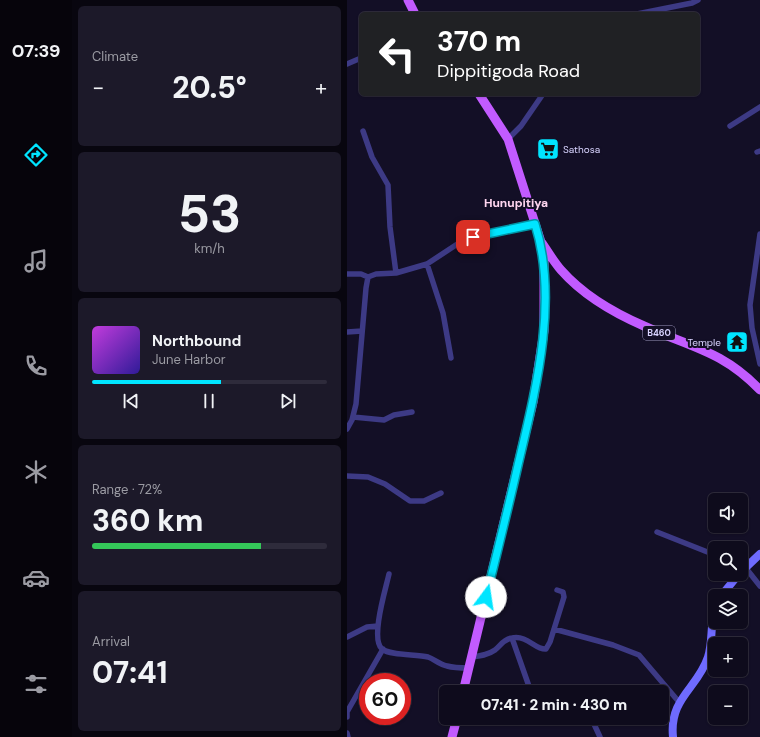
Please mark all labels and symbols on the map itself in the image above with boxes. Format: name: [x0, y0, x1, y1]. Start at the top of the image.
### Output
supermarket icon: Sathosa: [535, 136, 561, 162]
place label: Sathosa: [563, 143, 600, 156]
district label: Hunupitiya: [484, 195, 548, 211]
pin: [456, 220, 490, 254]
road number: B460: [643, 326, 675, 340]
temple icon: Temple: [724, 329, 750, 355]
place label: Temple: [688, 336, 721, 349]
position arrow: [465, 576, 507, 618]
speed limit sign: 60: [359, 673, 411, 725]

